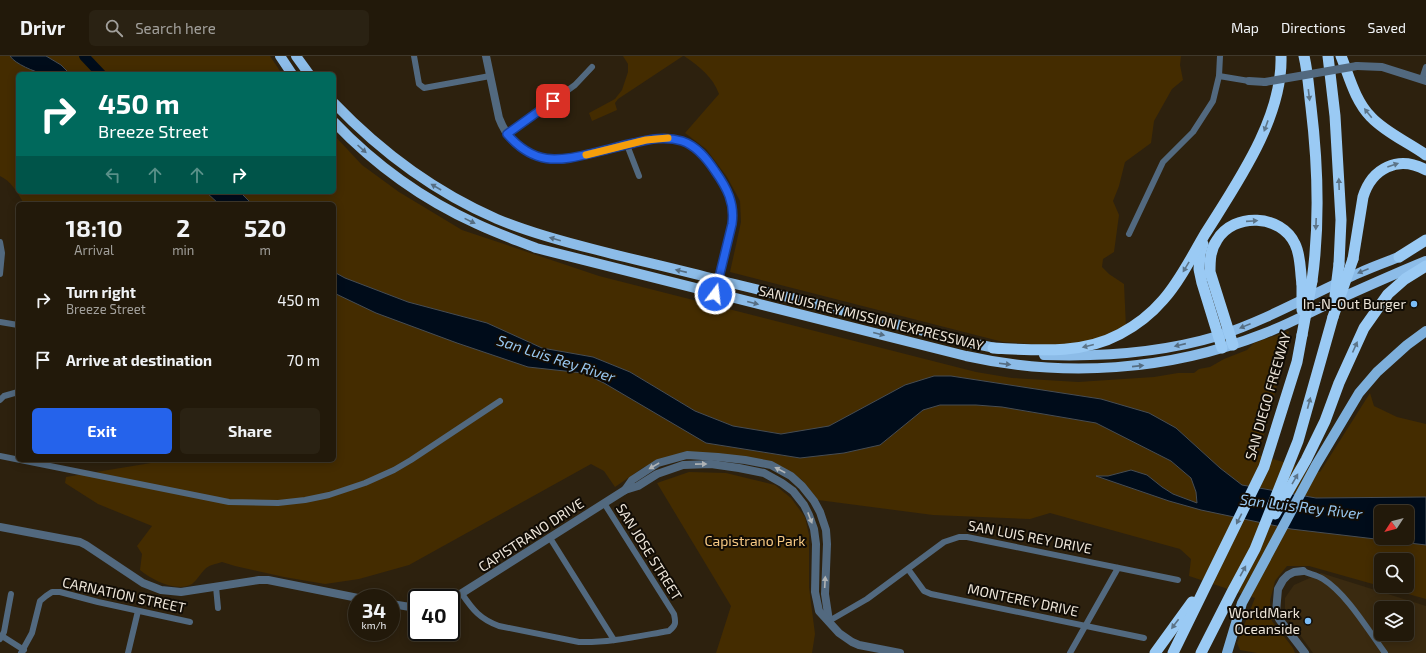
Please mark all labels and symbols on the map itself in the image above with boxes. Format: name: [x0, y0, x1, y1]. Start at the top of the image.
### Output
pin: [536, 84, 570, 118]
one-way arrow: [1306, 89, 1313, 101]
one-way arrow: [1364, 107, 1373, 118]
one-way arrow: [1263, 120, 1269, 132]
one-way arrow: [357, 144, 367, 154]
one-way arrow: [1387, 162, 1399, 168]
one-way arrow: [1336, 177, 1342, 190]
one-way arrow: [430, 184, 442, 191]
one-way arrow: [1246, 217, 1258, 224]
one-way arrow: [464, 218, 476, 224]
one-way arrow: [1313, 218, 1320, 230]
one-way arrow: [548, 236, 560, 242]
one-way arrow: [1182, 261, 1189, 273]
one-way arrow: [674, 267, 687, 273]
one-way arrow: [1356, 269, 1368, 275]
position arrow: [694, 273, 736, 315]
street label: SAN LUIS REY MISSION EXPRESSWAY: [757, 281, 985, 354]
place label: In-N-Out Burger: [1303, 295, 1406, 312]
marker: In-N-Out Burger: [1409, 299, 1419, 309]
one-way arrow: [747, 300, 759, 306]
one-way arrow: [1238, 323, 1250, 329]
water label: San Luis Rey River: [495, 330, 619, 387]
street label: SAN DIEGO FREEWAY: [1241, 330, 1294, 462]
one-way arrow: [873, 331, 885, 337]
one-way arrow: [1352, 342, 1358, 353]
one-way arrow: [1082, 343, 1094, 349]
one-way arrow: [1174, 343, 1187, 349]
one-way arrow: [999, 361, 1011, 367]
one-way arrow: [1132, 362, 1144, 369]
one-way arrow: [1306, 397, 1312, 409]
one-way arrow: [695, 461, 708, 467]
one-way arrow: [648, 463, 660, 470]
one-way arrow: [774, 467, 786, 474]
one-way arrow: [1292, 473, 1299, 485]
water label: San Luis Rey River: [1239, 490, 1364, 524]
street label: CAPISTRANO DRIVE: [475, 494, 587, 575]
street label: SAN JOSE STREET: [613, 500, 686, 603]
north arrow: [1374, 505, 1414, 545]
one-way arrow: [807, 512, 813, 524]
one-way arrow: [1236, 513, 1242, 525]
street label: SAN LUIS REY DRIVE: [967, 516, 1094, 557]
park label: Capistrano Park: [705, 532, 805, 549]
one-way arrow: [1240, 565, 1246, 576]
street label: CARNATION STREET: [61, 573, 187, 616]
one-way arrow: [822, 575, 828, 588]
street label: MONTEREY DRIVE: [966, 579, 1080, 620]
speed limit sign: 40: [408, 589, 460, 641]
place label: WorldMark Oceanside: [1229, 604, 1300, 637]
marker: WorldMark Oceanside: [1303, 616, 1313, 626]
one-way arrow: [1170, 619, 1179, 630]

